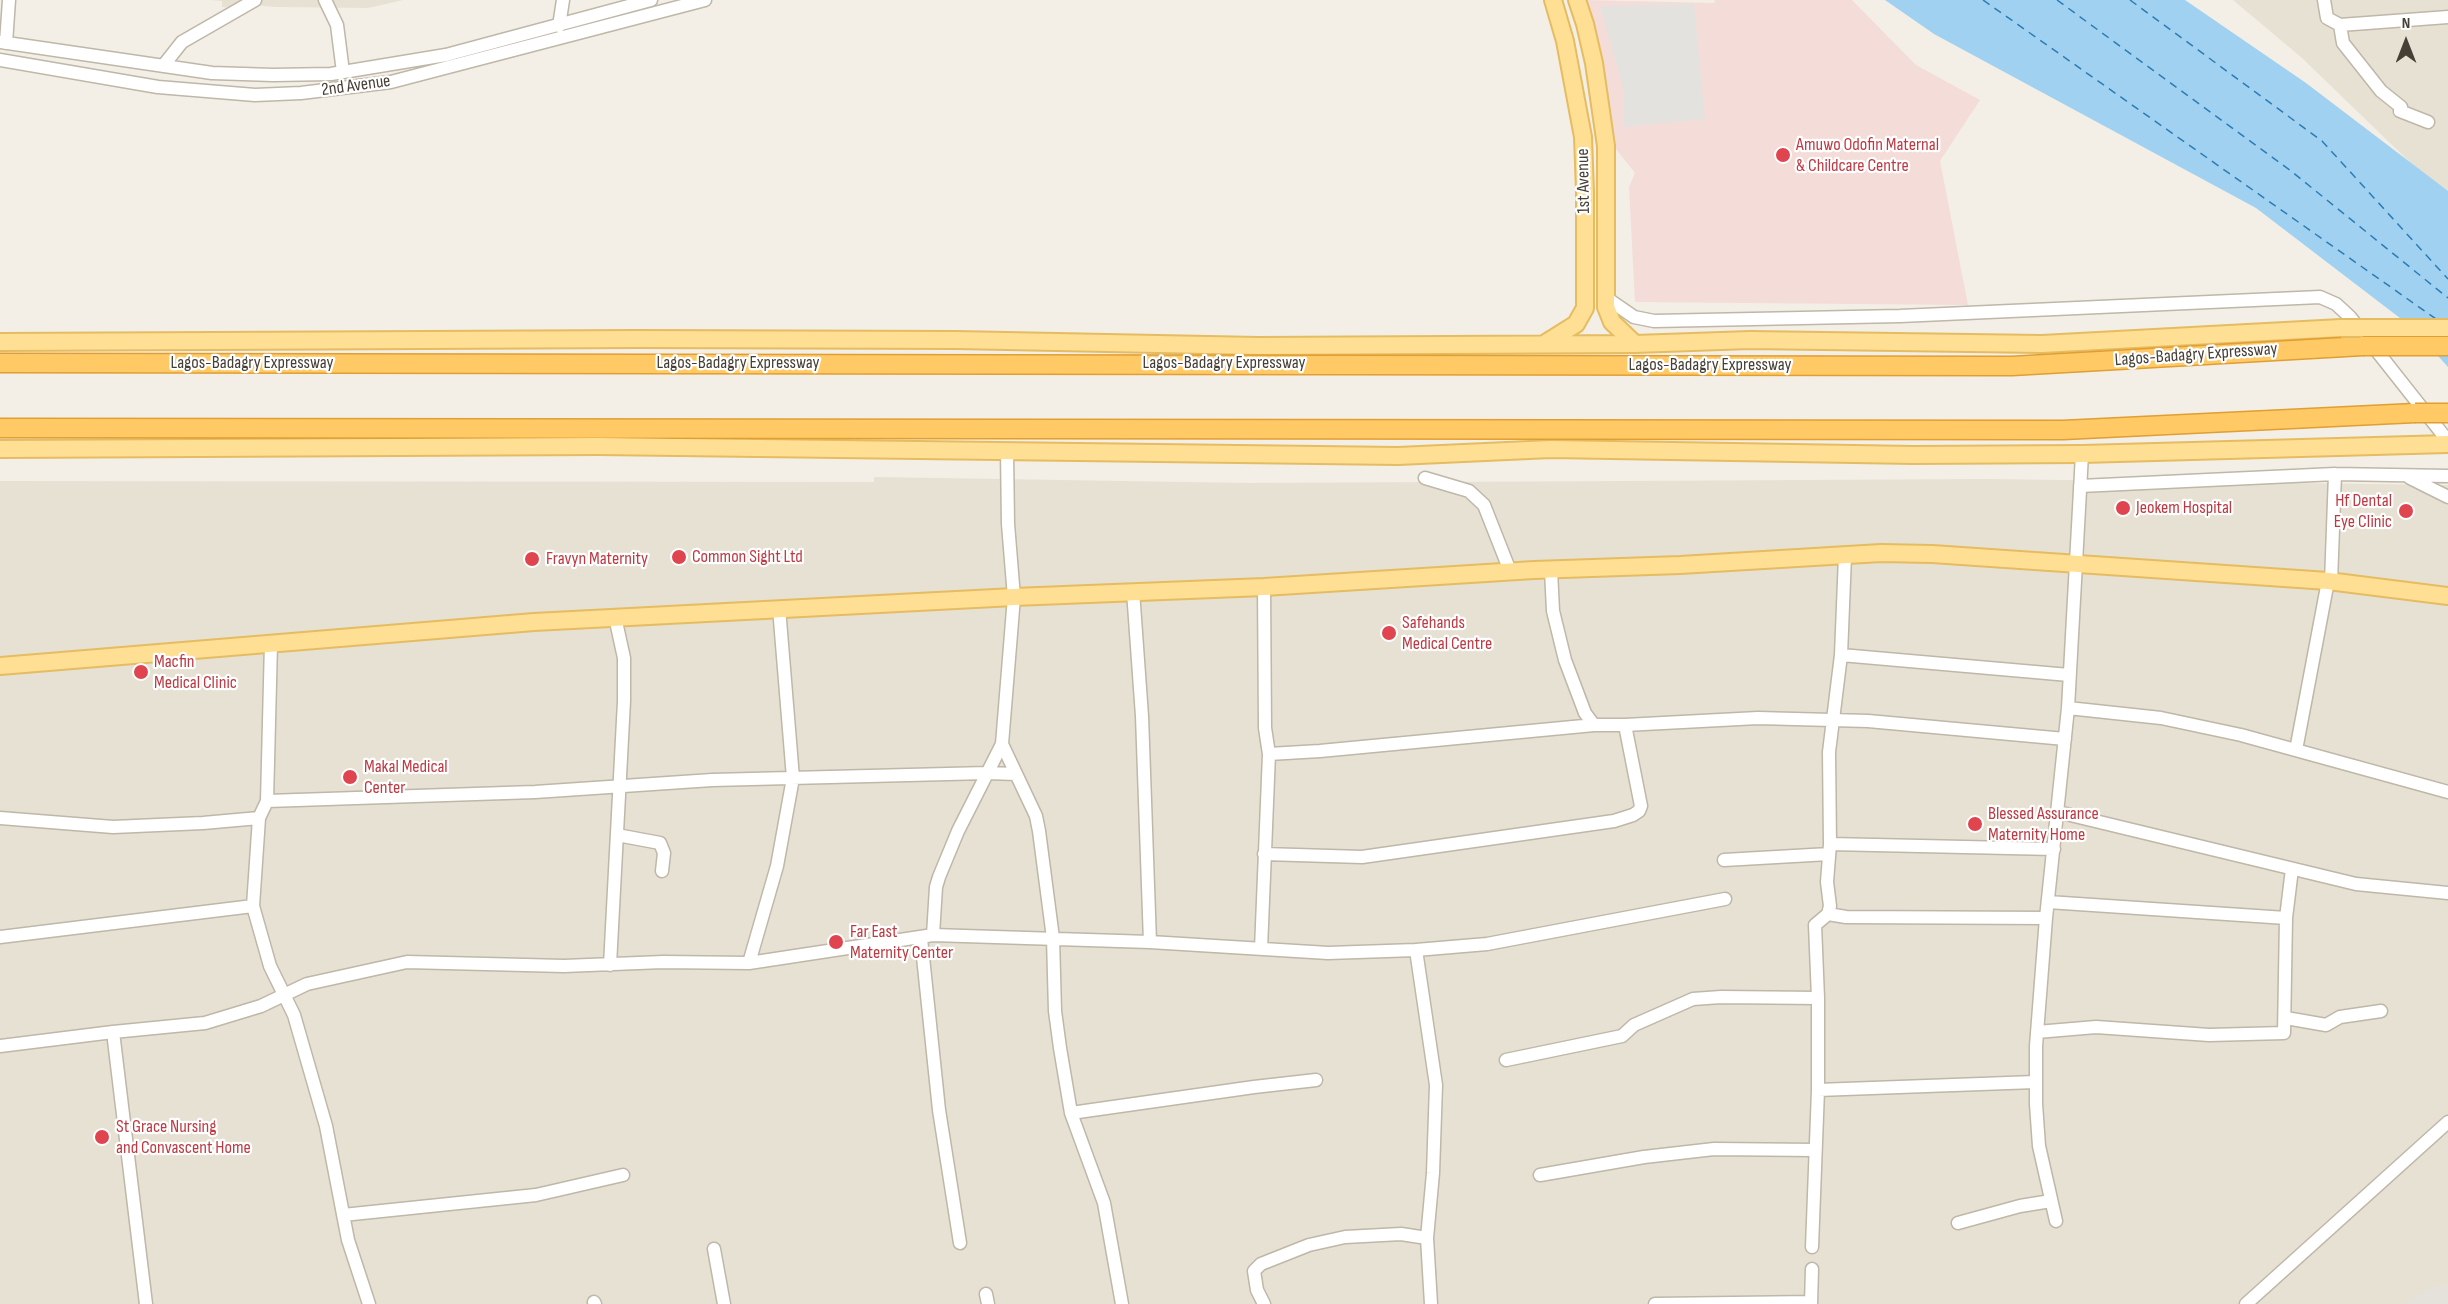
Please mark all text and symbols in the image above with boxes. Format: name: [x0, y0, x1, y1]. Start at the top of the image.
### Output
north arrow: [2376, 12, 2436, 72]
text: N: [2402, 14, 2410, 33]
street label: 2nd Avenue: [320, 70, 392, 102]
place label: Amuwo Odofin Maternal & Childcare Centre: [1796, 134, 1939, 176]
marker: Amuwo Odofin Maternal & Childcare Centre: [1774, 146, 1792, 164]
street label: 1st Avenue: [1573, 148, 1595, 214]
street label: Lagos-Badagry Expressway: [2114, 339, 2278, 371]
street label: Lagos-Badagry Expressway: [170, 352, 334, 374]
street label: Lagos-Badagry Expressway: [656, 352, 820, 374]
street label: Lagos-Badagry Expressway: [1142, 352, 1306, 374]
street label: Lagos-Badagry Expressway: [1628, 354, 1792, 376]
place label: Hf Dental Eye Clinic: [2334, 490, 2392, 532]
place label: Jeokem Hospital: [2136, 497, 2232, 519]
marker: Jeokem Hospital: [2114, 499, 2132, 517]
marker: Hf Dental Eye Clinic: [2397, 502, 2415, 520]
place label: Common Sight Ltd: [692, 546, 803, 568]
place label: Fravyn Maternity: [546, 548, 648, 570]
marker: Common Sight Ltd: [670, 548, 688, 566]
marker: Fravyn Maternity: [523, 550, 541, 568]
place label: Safehands Medical Centre: [1402, 612, 1492, 654]
marker: Safehands Medical Centre: [1380, 624, 1398, 642]
place label: Macfin Medical Clinic: [154, 651, 237, 694]
marker: Macfin Medical Clinic: [132, 663, 150, 681]
place label: Makal Medical Center: [364, 756, 448, 798]
marker: Makal Medical Center: [341, 768, 359, 786]
place label: Blessed Assurance Maternity Home: [1988, 803, 2099, 846]
marker: Blessed Assurance Maternity Home: [1966, 815, 1984, 833]
place label: Far East Maternity Center: [850, 921, 953, 964]
marker: Far East Maternity Center: [827, 933, 845, 951]
place label: St Grace Nursing and Convascent Home: [116, 1116, 251, 1158]
marker: St Grace Nursing and Convascent Home: [93, 1128, 111, 1146]

